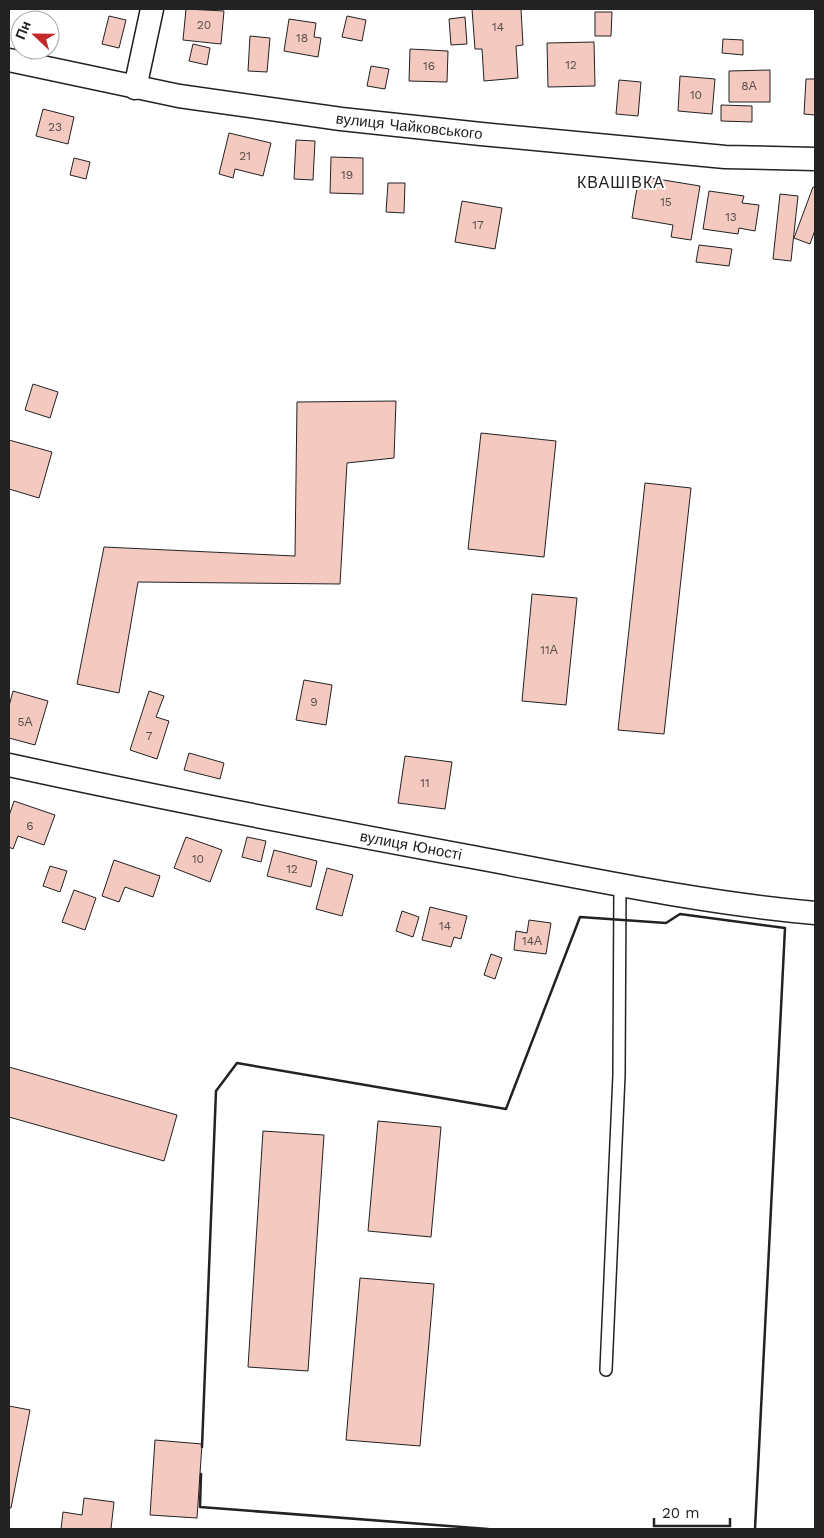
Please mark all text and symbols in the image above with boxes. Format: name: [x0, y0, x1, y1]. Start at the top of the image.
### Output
north arrow: [10, 10, 60, 60]
house number: 20: [197, 18, 211, 32]
text: Пн: [12, 19, 34, 42]
house number: 14: [492, 20, 504, 34]
house number: 18: [296, 31, 308, 45]
house number: 12: [565, 58, 577, 72]
house number: 16: [423, 59, 435, 73]
house number: 8А: [741, 79, 757, 93]
house number: 10: [690, 88, 702, 102]
street label: вулиця Чайковського: [335, 109, 483, 143]
house number: 23: [48, 120, 62, 134]
house number: 21: [239, 149, 251, 163]
house number: 19: [341, 168, 353, 182]
district label: КВАШІВКА: [577, 173, 665, 192]
house number: 15: [660, 195, 672, 209]
house number: 13: [725, 210, 737, 224]
house number: 17: [472, 218, 484, 232]
house number: 11А: [540, 643, 558, 657]
house number: 9: [310, 695, 318, 709]
house number: 5А: [18, 715, 33, 729]
house number: 7: [146, 729, 153, 743]
house number: 11: [420, 776, 430, 790]
house number: 6: [26, 819, 34, 833]
street label: вулиця Юності: [358, 827, 463, 864]
house number: 10: [192, 852, 204, 866]
house number: 12: [286, 862, 298, 876]
house number: 14: [439, 919, 451, 933]
house number: 14А: [522, 934, 542, 948]
scale bar: [654, 1496, 730, 1528]
text: 20 m: [662, 1504, 700, 1522]

